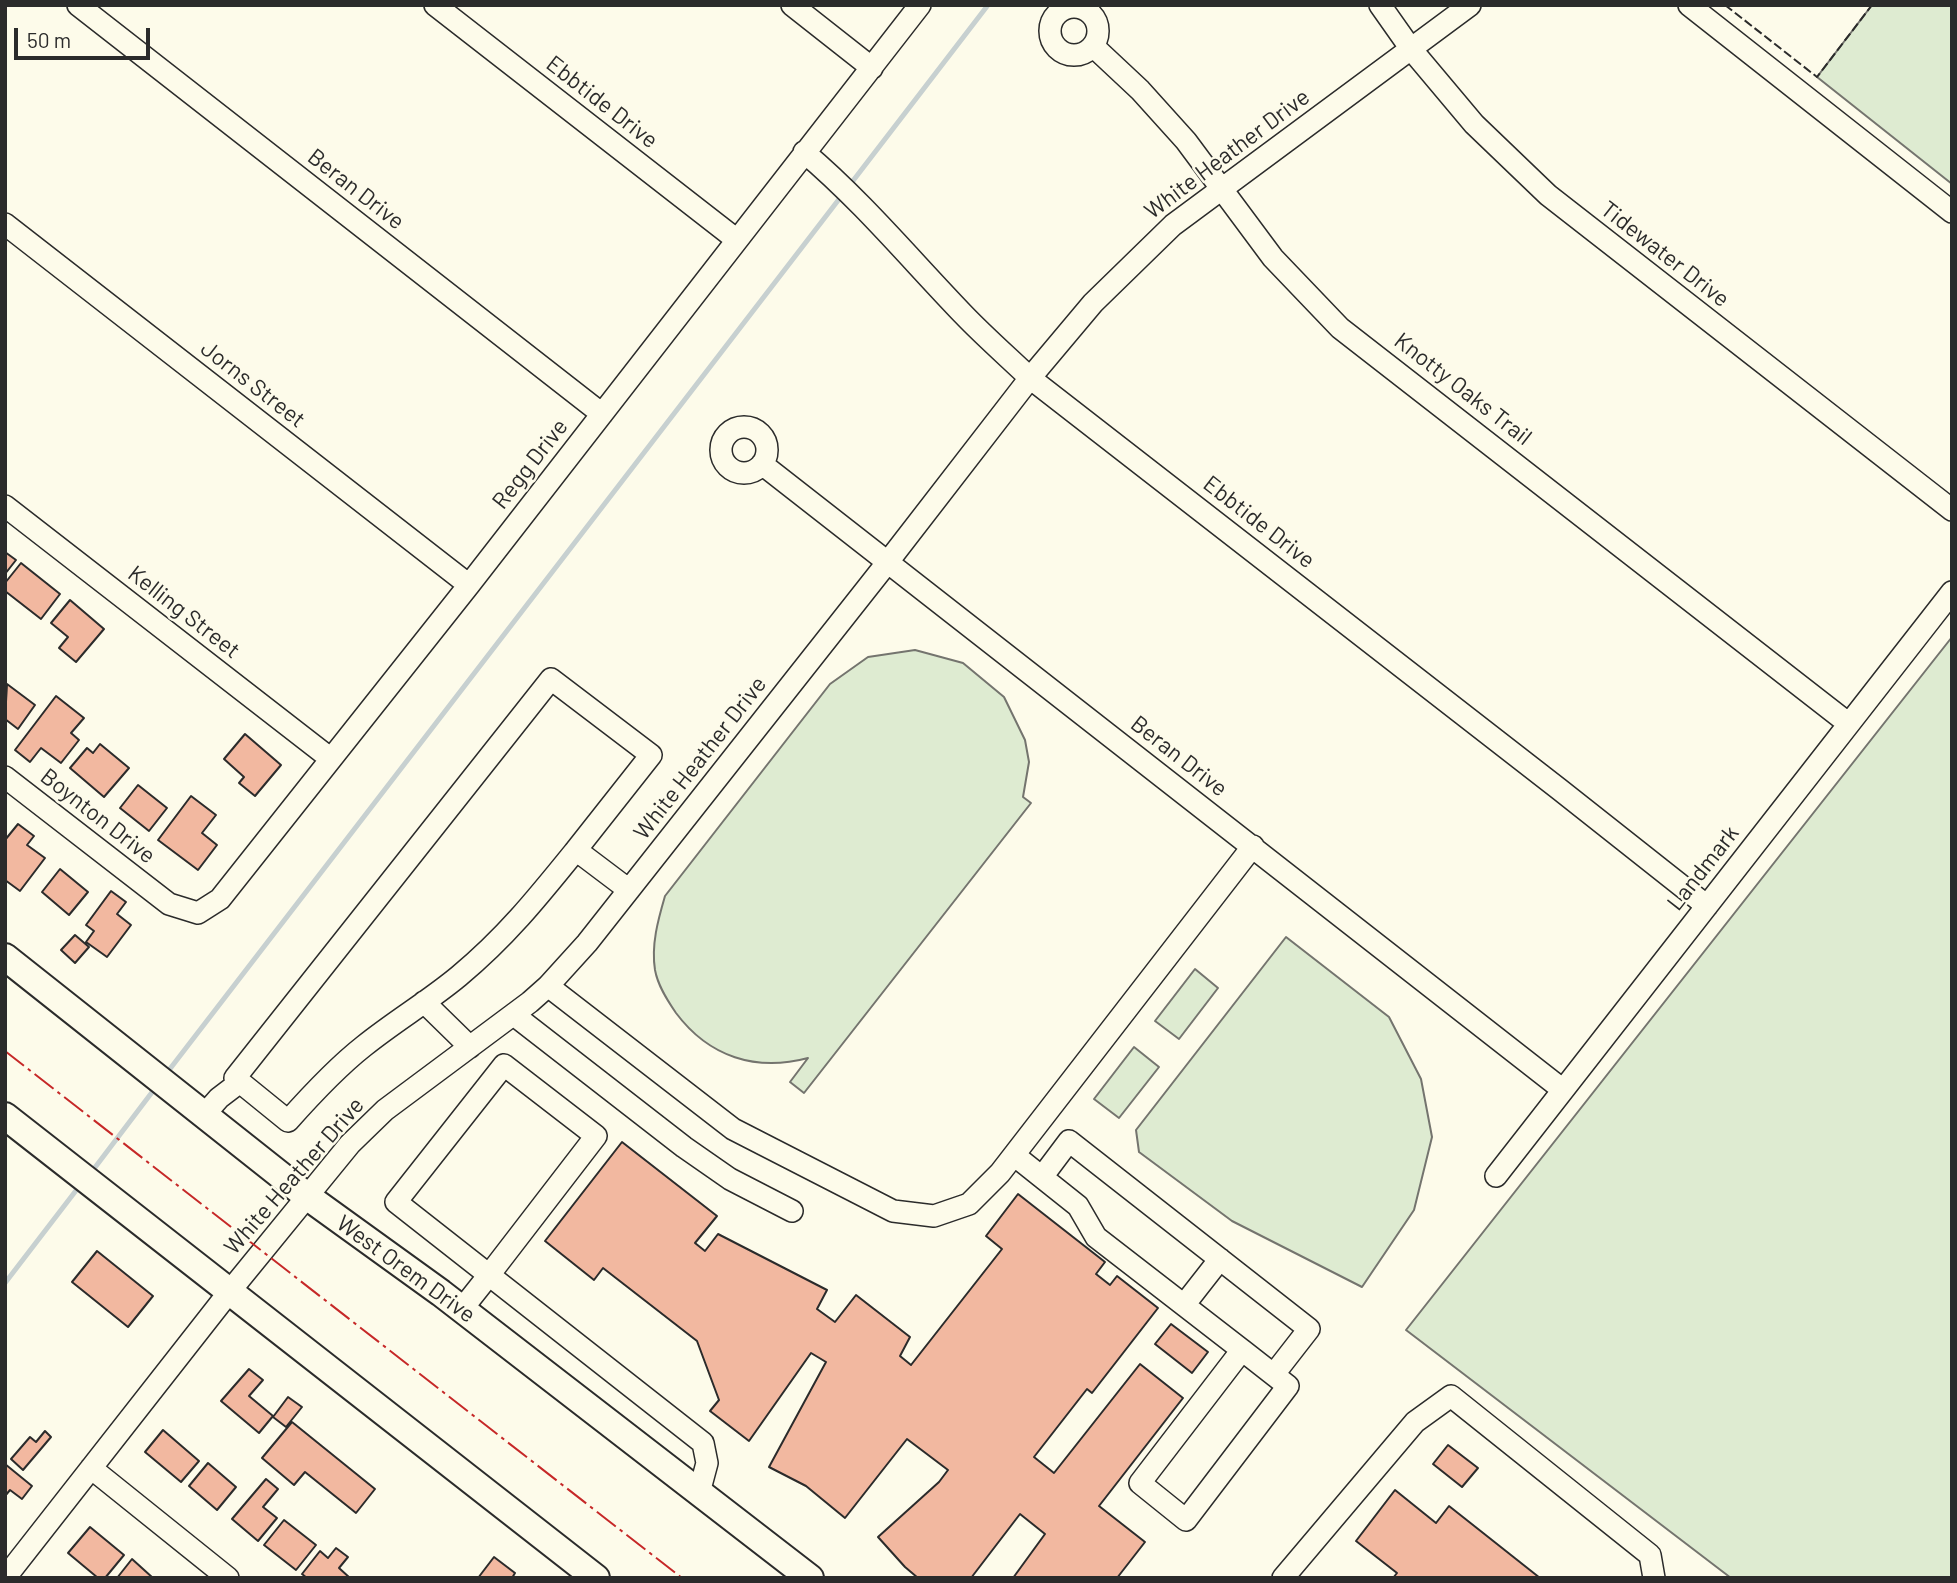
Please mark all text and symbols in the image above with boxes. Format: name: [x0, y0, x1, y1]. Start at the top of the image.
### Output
scale bar: [18, 14, 154, 58]
text: 50 m: [27, 27, 71, 52]
street label: Ebbtide Drive: [541, 50, 663, 154]
street label: White Heather Drive: [1139, 83, 1315, 225]
street label: Beran Drive: [302, 143, 410, 235]
street label: Tidewater Drive: [1595, 195, 1735, 313]
street label: Knotty Oaks Trail: [1389, 327, 1537, 451]
street label: Jorns Street: [195, 335, 311, 433]
street label: Regg Drive: [486, 413, 574, 515]
street label: Ebbtide Drive: [1198, 470, 1320, 574]
street label: Kelling Street: [123, 560, 245, 664]
street label: White Heather Drive: [628, 671, 772, 845]
street label: Beran Drive: [1125, 710, 1233, 802]
street label: Boynton Drive: [35, 763, 161, 869]
street label: Landmark: [1661, 820, 1745, 916]
street label: White Heather Drive: [218, 1092, 370, 1260]
street label: West Orem Drive: [331, 1209, 481, 1329]

